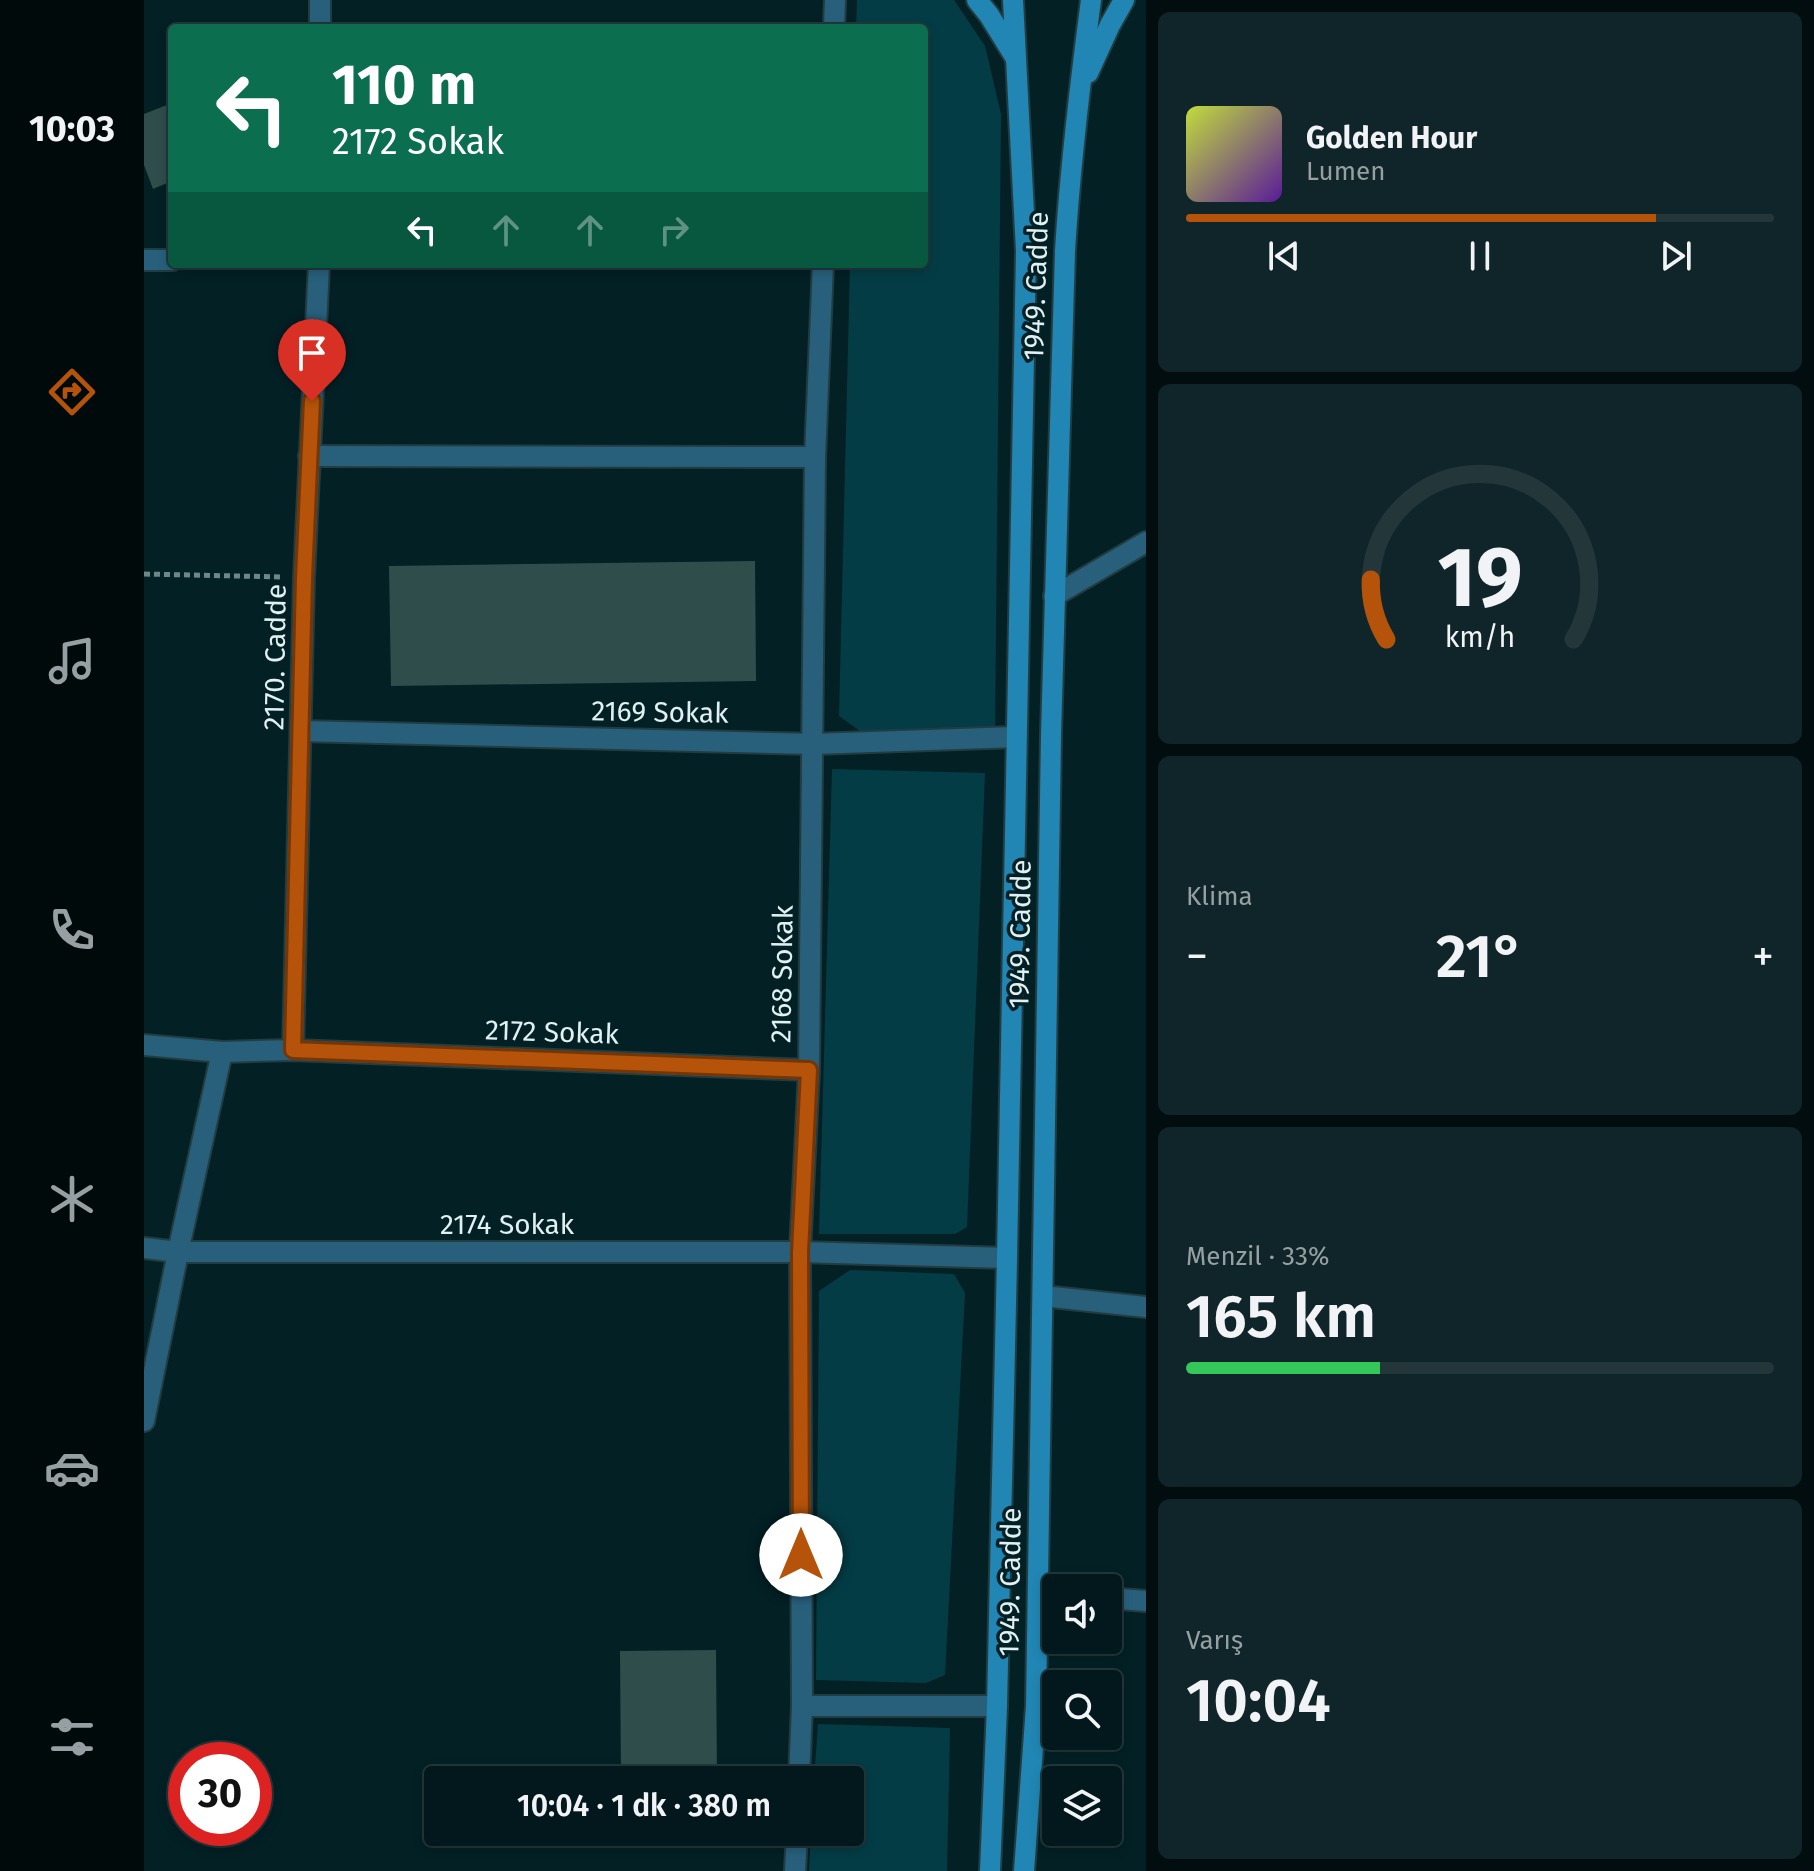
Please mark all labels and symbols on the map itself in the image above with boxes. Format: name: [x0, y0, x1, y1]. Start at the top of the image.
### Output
street label: 1949. Cadde: [1017, 211, 1055, 361]
pin: [278, 319, 346, 401]
street label: 2170. Cadde: [257, 583, 293, 731]
street label: 2169 Sokak: [591, 694, 729, 730]
street label: 1949. Cadde: [1002, 859, 1038, 1009]
street label: 2168 Sokak: [764, 904, 800, 1043]
street label: 2172 Sokak: [485, 1013, 620, 1051]
street label: 2174 Sokak: [440, 1208, 575, 1241]
street label: 1949. Cadde: [992, 1507, 1028, 1657]
position arrow: [759, 1513, 843, 1597]
speed limit sign: 30: [168, 1742, 272, 1846]

